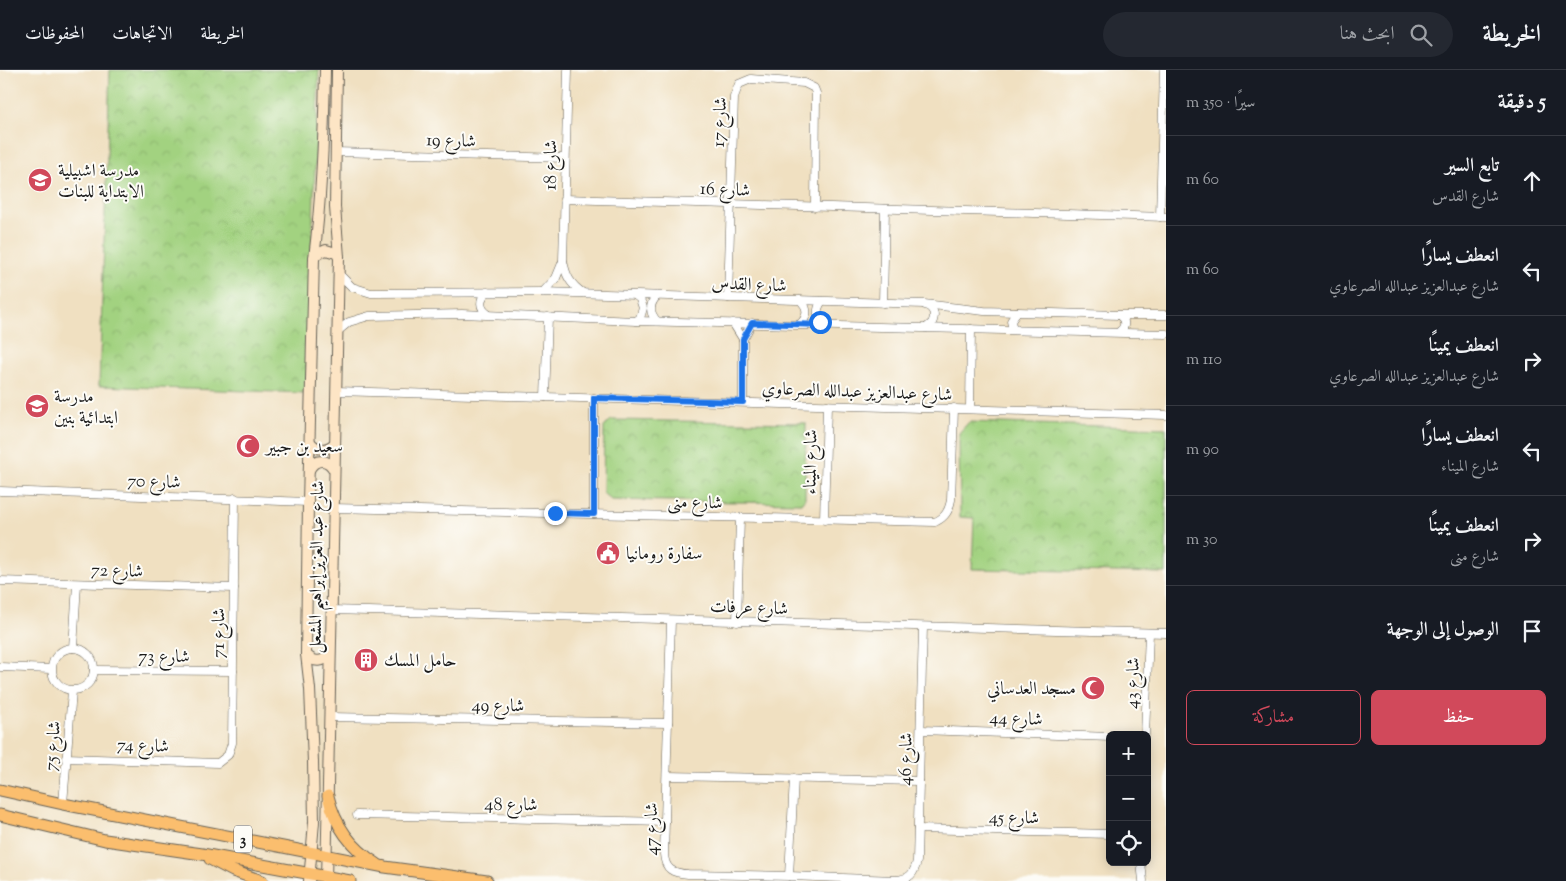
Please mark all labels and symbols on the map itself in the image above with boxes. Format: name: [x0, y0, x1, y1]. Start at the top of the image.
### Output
street label: شارع 17: [707, 96, 735, 148]
street label: شارع 19: [426, 128, 476, 156]
street label: شارع 18: [539, 140, 565, 190]
place label: مدرسة اشبيلية الابتداية للبنات: [58, 159, 144, 206]
school or university icon: مدرسة اشبيلية الابتداية للبنات: [27, 167, 53, 193]
street label: شارع 16: [699, 177, 750, 205]
street label: شارع القدس: [711, 272, 787, 300]
route start: [809, 311, 832, 334]
street label: شارع عبدالعزيز عبدالله الصرعاوي: [761, 377, 953, 409]
place label: مدرسة ابتدائية بنين: [54, 385, 118, 432]
school or university icon: مدرسة ابتدائية بنين: [24, 393, 50, 419]
street label: شارع الميناء: [798, 429, 826, 495]
mosque icon: سعيد بن جبير: [235, 433, 261, 459]
place label: سعيد بن جبير: [264, 435, 343, 461]
street label: شارع 70: [127, 469, 181, 497]
street label: شارع عبد العزيز إبراهيم المشعل: [303, 480, 336, 654]
street label: شارع منى: [667, 491, 723, 517]
route end: [544, 502, 567, 525]
public building icon: سفارة رومانيا: [595, 540, 621, 566]
place label: سفارة رومانيا: [626, 542, 702, 568]
street label: شارع 72: [90, 558, 144, 586]
street label: شارع عرفات: [709, 595, 789, 623]
street label: شارع 71: [207, 608, 233, 658]
street label: شارع 73: [138, 645, 190, 671]
building icon: حامل المسك: [353, 647, 379, 673]
place label: حامل المسك: [384, 649, 457, 675]
street label: شارع 43: [1120, 657, 1148, 709]
mosque icon: مسجد العدساني: [1080, 675, 1106, 701]
place label: مسجد العدساني: [987, 677, 1076, 703]
street label: شارع 49: [471, 694, 525, 720]
street label: شارع 44: [989, 706, 1043, 734]
street label: شارع 75: [39, 720, 69, 772]
street label: شارع 46: [893, 732, 921, 786]
street label: شارع 74: [117, 733, 169, 761]
street label: شارع 48: [484, 793, 538, 819]
street label: شارع 47: [640, 802, 666, 856]
street label: شارع 45: [989, 806, 1039, 832]
road number: 3: [234, 826, 252, 852]

